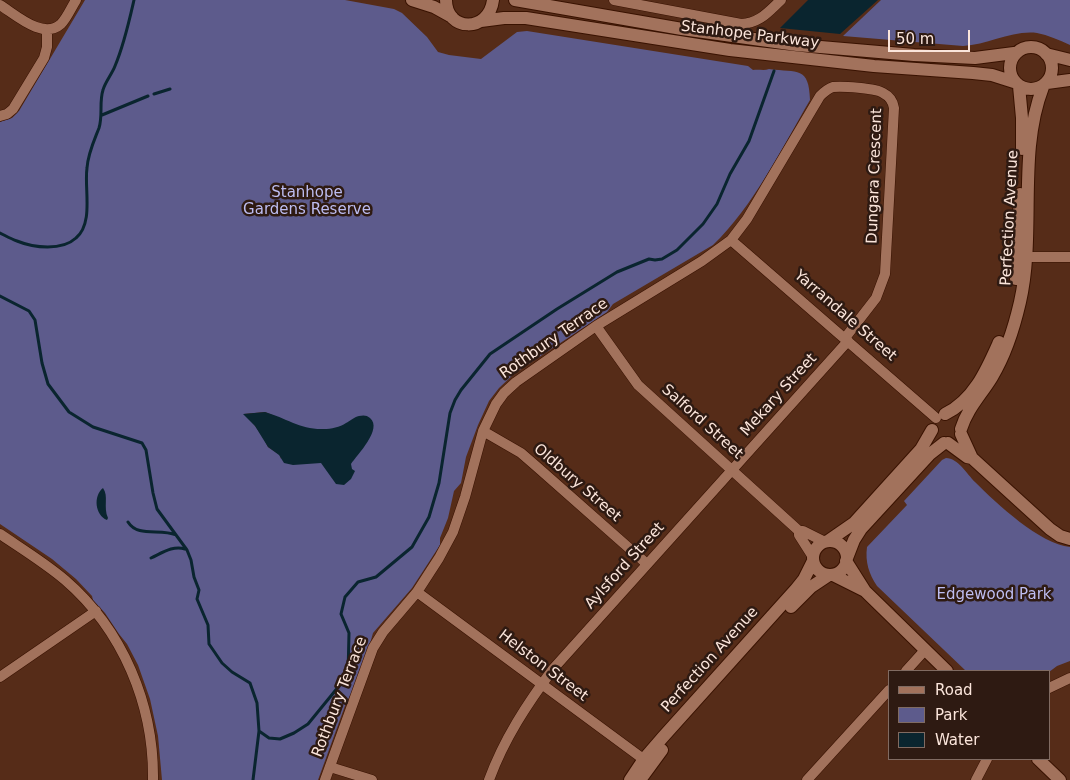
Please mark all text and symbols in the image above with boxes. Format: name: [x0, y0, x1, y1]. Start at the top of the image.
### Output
street label: Stanhope Parkway: [680, 18, 820, 52]
scale bar: [890, 20, 972, 52]
text: 50 m: [896, 30, 934, 48]
street label: Dungara Crescent: [864, 108, 886, 244]
street label: Perfection Avenue: [997, 150, 1023, 286]
park label: Stanhope Gardens Reserve: [243, 184, 371, 219]
street label: Yarrandale Street: [790, 267, 900, 365]
street label: Rothbury Terrace: [497, 295, 611, 383]
street label: Mekary Street: [737, 350, 821, 440]
street label: Salford Street: [658, 381, 746, 463]
street label: Oldbury Street: [530, 440, 624, 526]
street label: Aylsford Street: [581, 519, 669, 613]
park label: Edgewood Park: [936, 586, 1052, 604]
street label: Perfection Avenue: [658, 603, 762, 717]
street label: Helston Street: [495, 626, 591, 706]
street label: Rothbury Terrace: [309, 634, 371, 760]
legend: [888, 670, 1050, 760]
text: Road: [935, 681, 973, 699]
text: Park: [935, 706, 967, 724]
text: Water: [935, 731, 979, 749]

